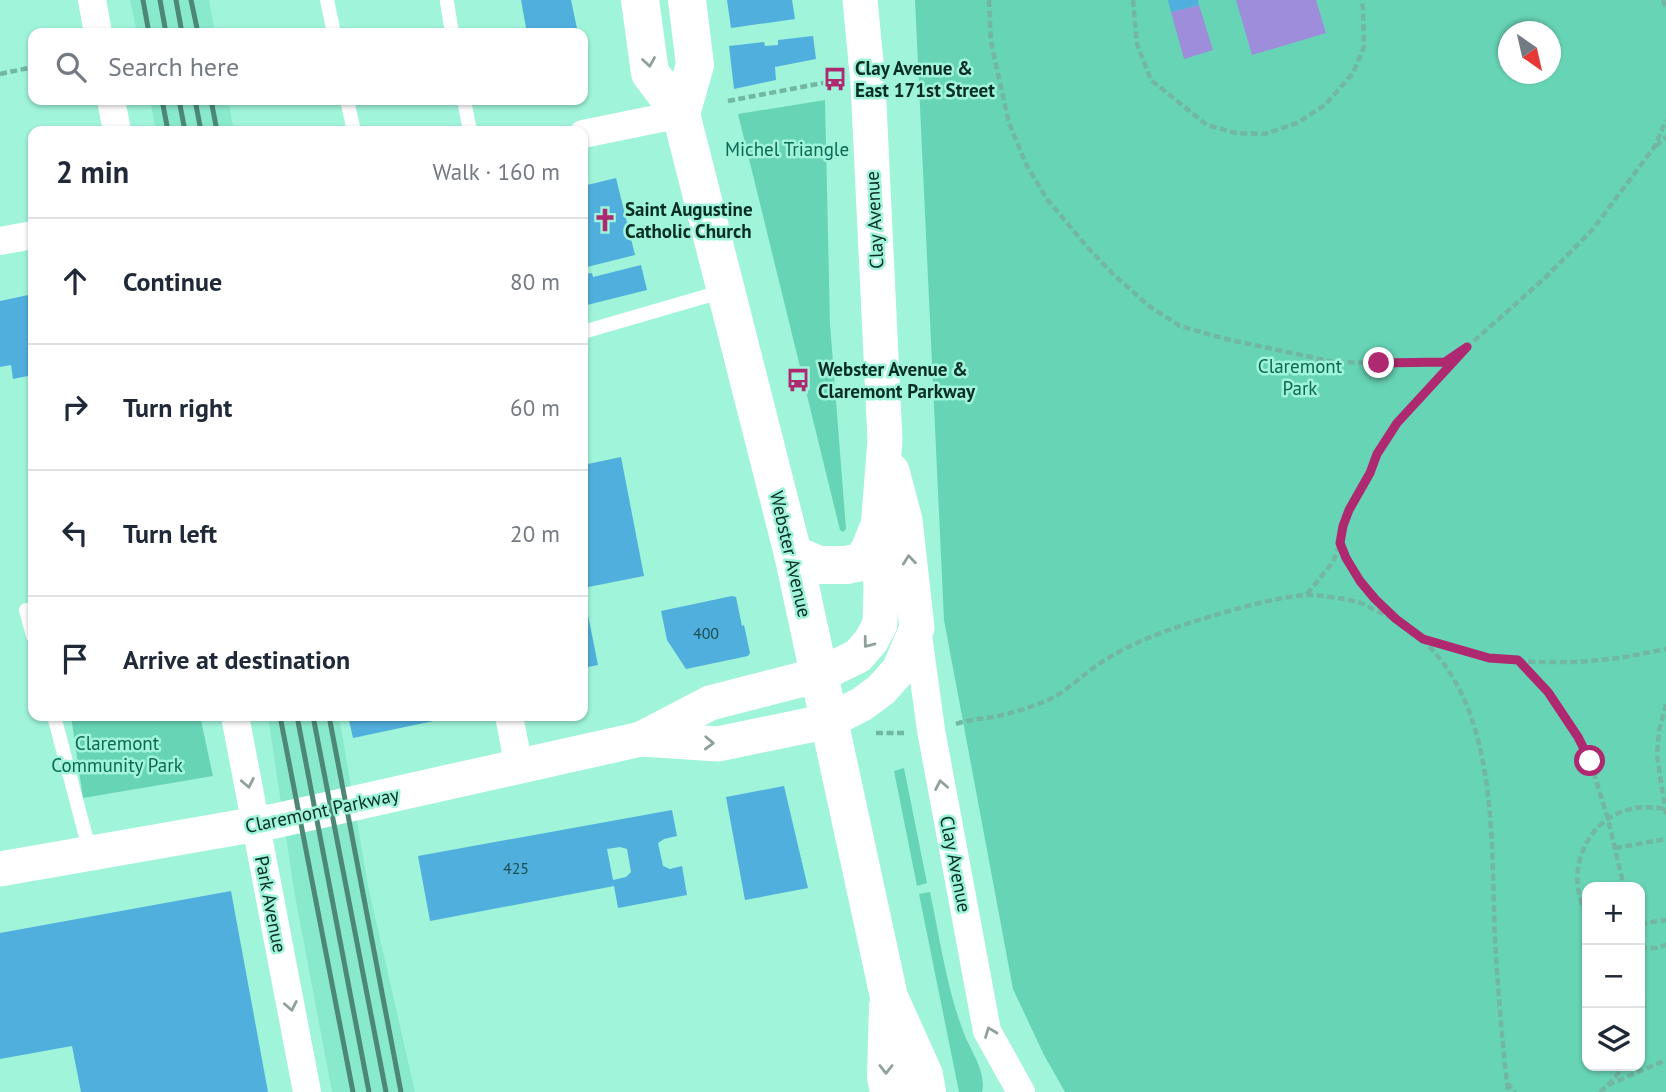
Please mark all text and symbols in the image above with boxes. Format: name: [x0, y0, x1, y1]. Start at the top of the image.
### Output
north arrow: [1498, 21, 1561, 84]
search box: [28, 28, 588, 105]
icon: search: [52, 48, 90, 86]
text: Search here: [108, 50, 239, 83]
one-way arrow: [641, 56, 656, 68]
place label: Clay Avenue & East 171st Street: [855, 56, 995, 102]
bus stop icon: Clay Avenue & East 171st Street: [821, 65, 849, 93]
park label: Michel Triangle: [725, 137, 849, 161]
text: 2 min: [56, 152, 129, 191]
text: Walk · 160 m: [433, 157, 560, 186]
street label: Clay Avenue: [859, 171, 889, 269]
place label: Saint Augustine Catholic Church: [625, 197, 753, 243]
church icon: Saint Augustine Catholic Church: [591, 206, 619, 234]
icon: ahead: [56, 262, 94, 300]
text: Continue: [123, 265, 222, 298]
text: 80 m: [510, 267, 560, 296]
route end: [1363, 347, 1394, 378]
park label: Claremont Park: [1258, 354, 1343, 400]
place label: Webster Avenue & Claremont Parkway: [818, 357, 976, 403]
bus stop icon: Webster Avenue & Claremont Parkway: [784, 366, 812, 394]
icon: right: [56, 388, 94, 426]
text: Turn right: [123, 391, 232, 424]
text: 60 m: [510, 393, 560, 422]
street label: Webster Avenue: [765, 488, 817, 620]
icon: left: [56, 514, 94, 552]
text: Turn left: [123, 517, 217, 550]
text: 20 m: [510, 519, 560, 548]
one-way arrow: [902, 555, 917, 566]
house number: 400: [693, 623, 719, 643]
one-way arrow: [864, 635, 876, 648]
icon: arrive: [56, 640, 94, 678]
text: Arrive at destination: [123, 643, 350, 676]
park label: Claremont Community Park: [51, 731, 183, 777]
one-way arrow: [704, 736, 715, 751]
route start: [1574, 745, 1605, 776]
one-way arrow: [240, 777, 255, 789]
one-way arrow: [934, 779, 949, 791]
street label: Claremont Parkway: [243, 782, 401, 838]
street label: Clay Avenue: [935, 814, 977, 914]
street label: Park Avenue: [250, 854, 292, 954]
house number: 425: [503, 858, 529, 878]
map controls: [1582, 882, 1645, 1071]
button: +: [1582, 882, 1645, 945]
button: −: [1582, 945, 1645, 1008]
one-way arrow: [282, 1000, 297, 1012]
button: layers: [1582, 1008, 1645, 1071]
one-way arrow: [984, 1026, 998, 1038]
one-way arrow: [878, 1064, 894, 1075]

